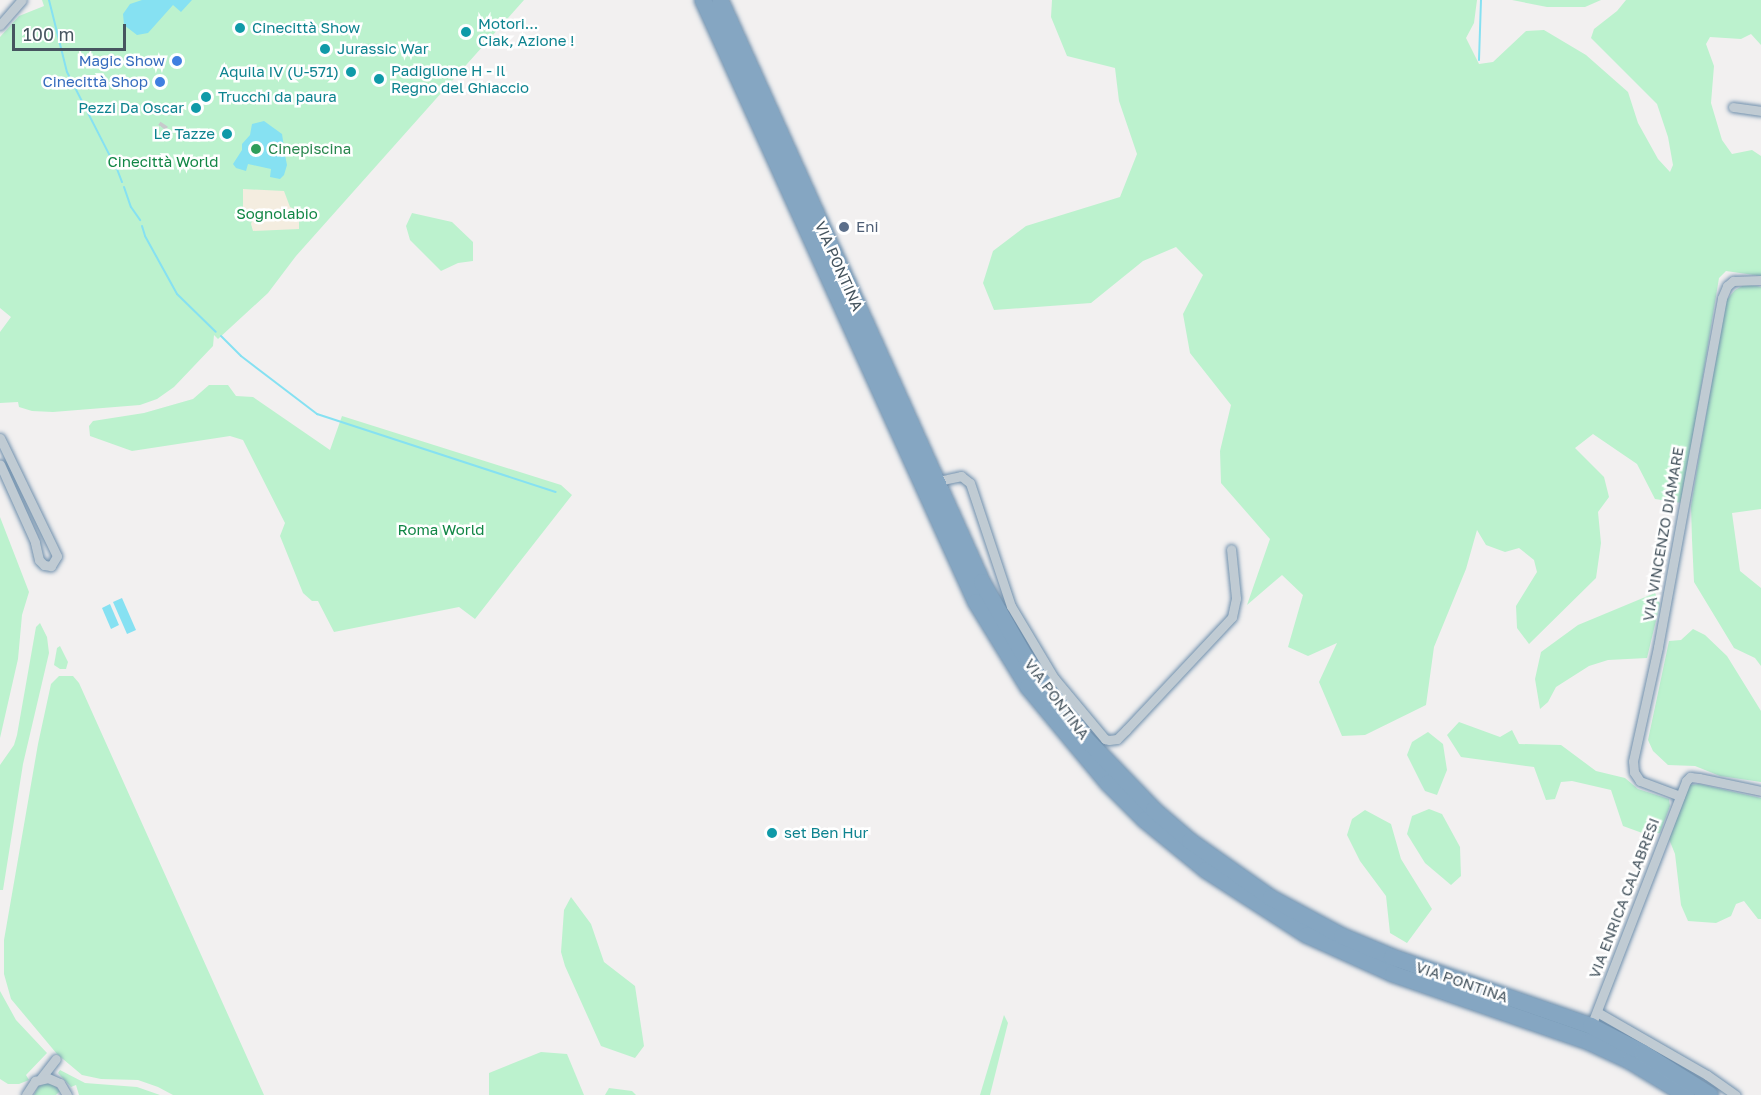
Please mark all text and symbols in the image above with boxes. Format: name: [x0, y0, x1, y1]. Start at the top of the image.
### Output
scale bar: [15, 12, 129, 50]
place label: Motori... Ciak, Azione !: [478, 14, 575, 49]
place label: Cinecittà Show: [252, 19, 360, 37]
marker: Cinecittà Show: [233, 21, 247, 35]
text: 100 m: [23, 23, 74, 45]
marker: Motori... Ciak, Azione !: [459, 25, 473, 39]
place label: Jurassic War: [337, 40, 429, 58]
marker: Jurassic War: [318, 42, 332, 56]
place label: Magic Show: [79, 52, 165, 70]
marker: Magic Show: [170, 54, 184, 68]
place label: Padiglione H - Il Regno del Ghiaccio: [391, 61, 529, 96]
place label: Aquila IV (U-571): [219, 63, 339, 81]
marker: Aquila IV (U-571): [344, 65, 358, 79]
marker: Padiglione H - Il Regno del Ghiaccio: [372, 72, 386, 86]
place label: Cinecittà Shop: [43, 73, 148, 91]
marker: Cinecittà Shop: [153, 75, 167, 89]
place label: Trucchi da paura: [218, 88, 337, 106]
marker: Trucchi da paura: [199, 90, 213, 104]
place label: Pezzi Da Oscar: [78, 99, 184, 117]
marker: Pezzi Da Oscar: [189, 101, 203, 115]
place label: Le Tazze: [154, 125, 215, 143]
marker: Le Tazze: [220, 127, 234, 141]
place label: Cinepiscina: [268, 140, 351, 158]
marker: Cinepiscina: [249, 142, 263, 156]
park label: Cinecittà World: [108, 153, 218, 171]
park label: Sognolabio: [236, 205, 318, 223]
street label: VIA PONTINA: [811, 218, 867, 314]
place label: Eni: [856, 218, 878, 236]
marker: Eni: [837, 220, 851, 234]
street label: VIA VINCENZO DIAMARE: [1639, 445, 1687, 623]
park label: Roma World: [397, 521, 485, 539]
street label: VIA PONTINA: [1021, 655, 1093, 743]
street label: VIA ENRICA CALABRESI: [1585, 815, 1663, 981]
place label: set Ben Hur: [784, 824, 868, 842]
marker: set Ben Hur: [765, 826, 779, 840]
street label: VIA PONTINA: [1414, 958, 1510, 1006]

